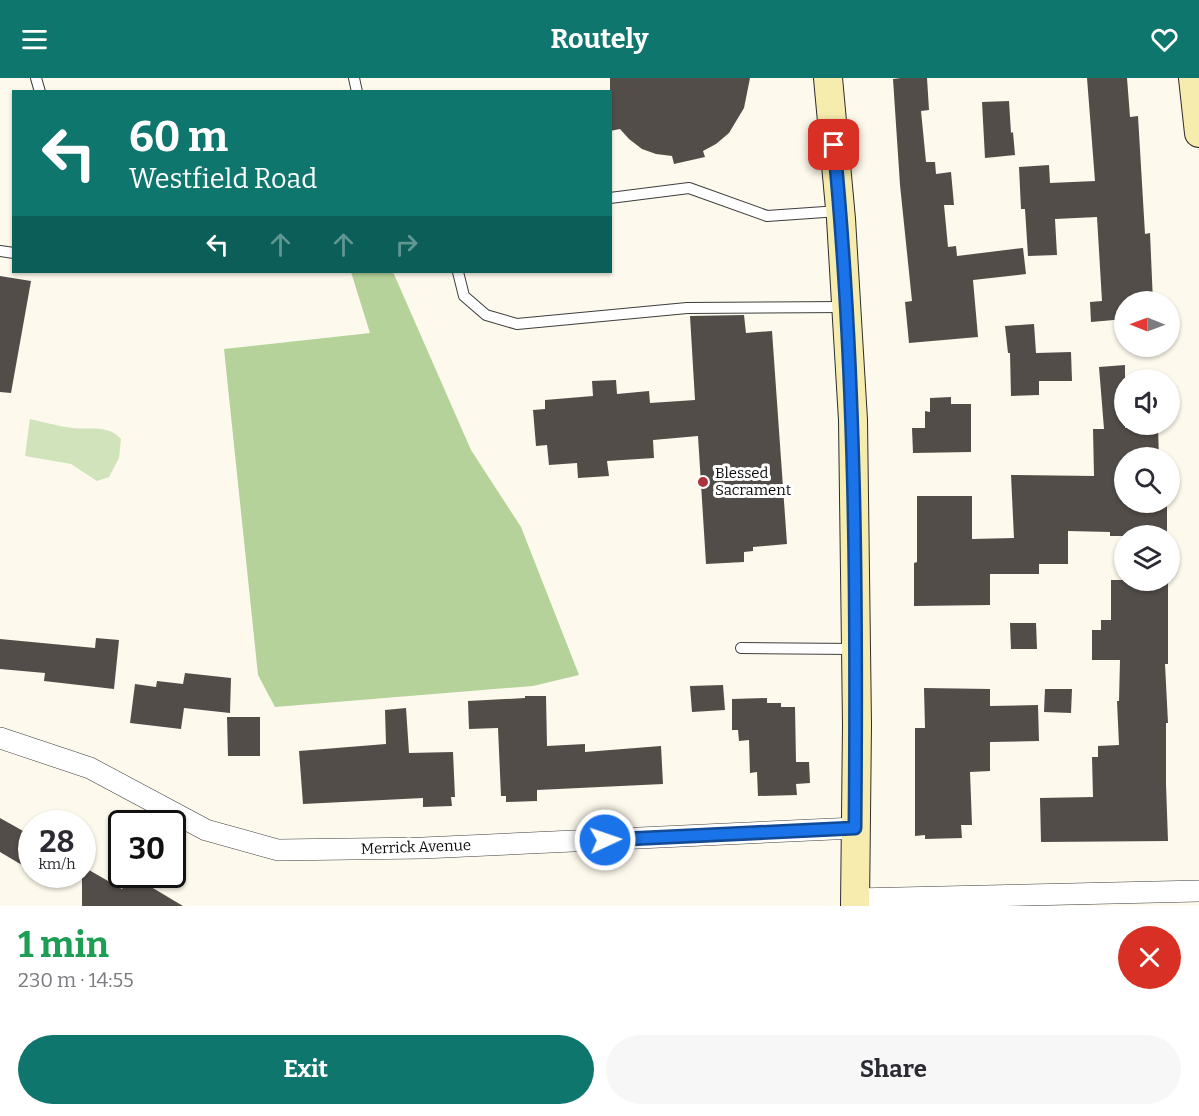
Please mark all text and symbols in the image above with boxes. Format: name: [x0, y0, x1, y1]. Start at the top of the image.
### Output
icon: menu: [18, 23, 51, 56]
text: Routely: [550, 23, 649, 55]
icon: heart: [1148, 23, 1181, 56]
text: 60 m: [129, 112, 228, 162]
icon: left: [30, 114, 108, 192]
pin: [808, 119, 859, 170]
icon: arrive: [817, 128, 850, 161]
text: Westfield Road: [129, 163, 317, 195]
icon: left: [201, 228, 234, 261]
icon: ahead: [264, 228, 297, 261]
icon: ahead: [327, 228, 360, 261]
icon: right: [390, 228, 423, 261]
north arrow: [1114, 291, 1180, 357]
map controls: [1114, 291, 1180, 591]
button: sound: [1114, 369, 1180, 435]
button: search: [1114, 447, 1180, 513]
place label: Blessed Sacrament: [715, 464, 792, 499]
marker: Blessed Sacrament: [696, 475, 710, 489]
button: layers: [1114, 525, 1180, 591]
position arrow: [573, 808, 637, 872]
speed limit sign: 30: [108, 810, 186, 888]
text: 28: [40, 824, 74, 860]
street label: Merrick Avenue: [361, 836, 471, 858]
text: km/h: [38, 855, 76, 873]
text: 1 min: [18, 923, 109, 967]
button: close: [1118, 926, 1181, 989]
text: 230 m · 14:55: [18, 968, 134, 992]
button: Exit: [18, 1035, 594, 1104]
button: Share: [606, 1035, 1181, 1104]

